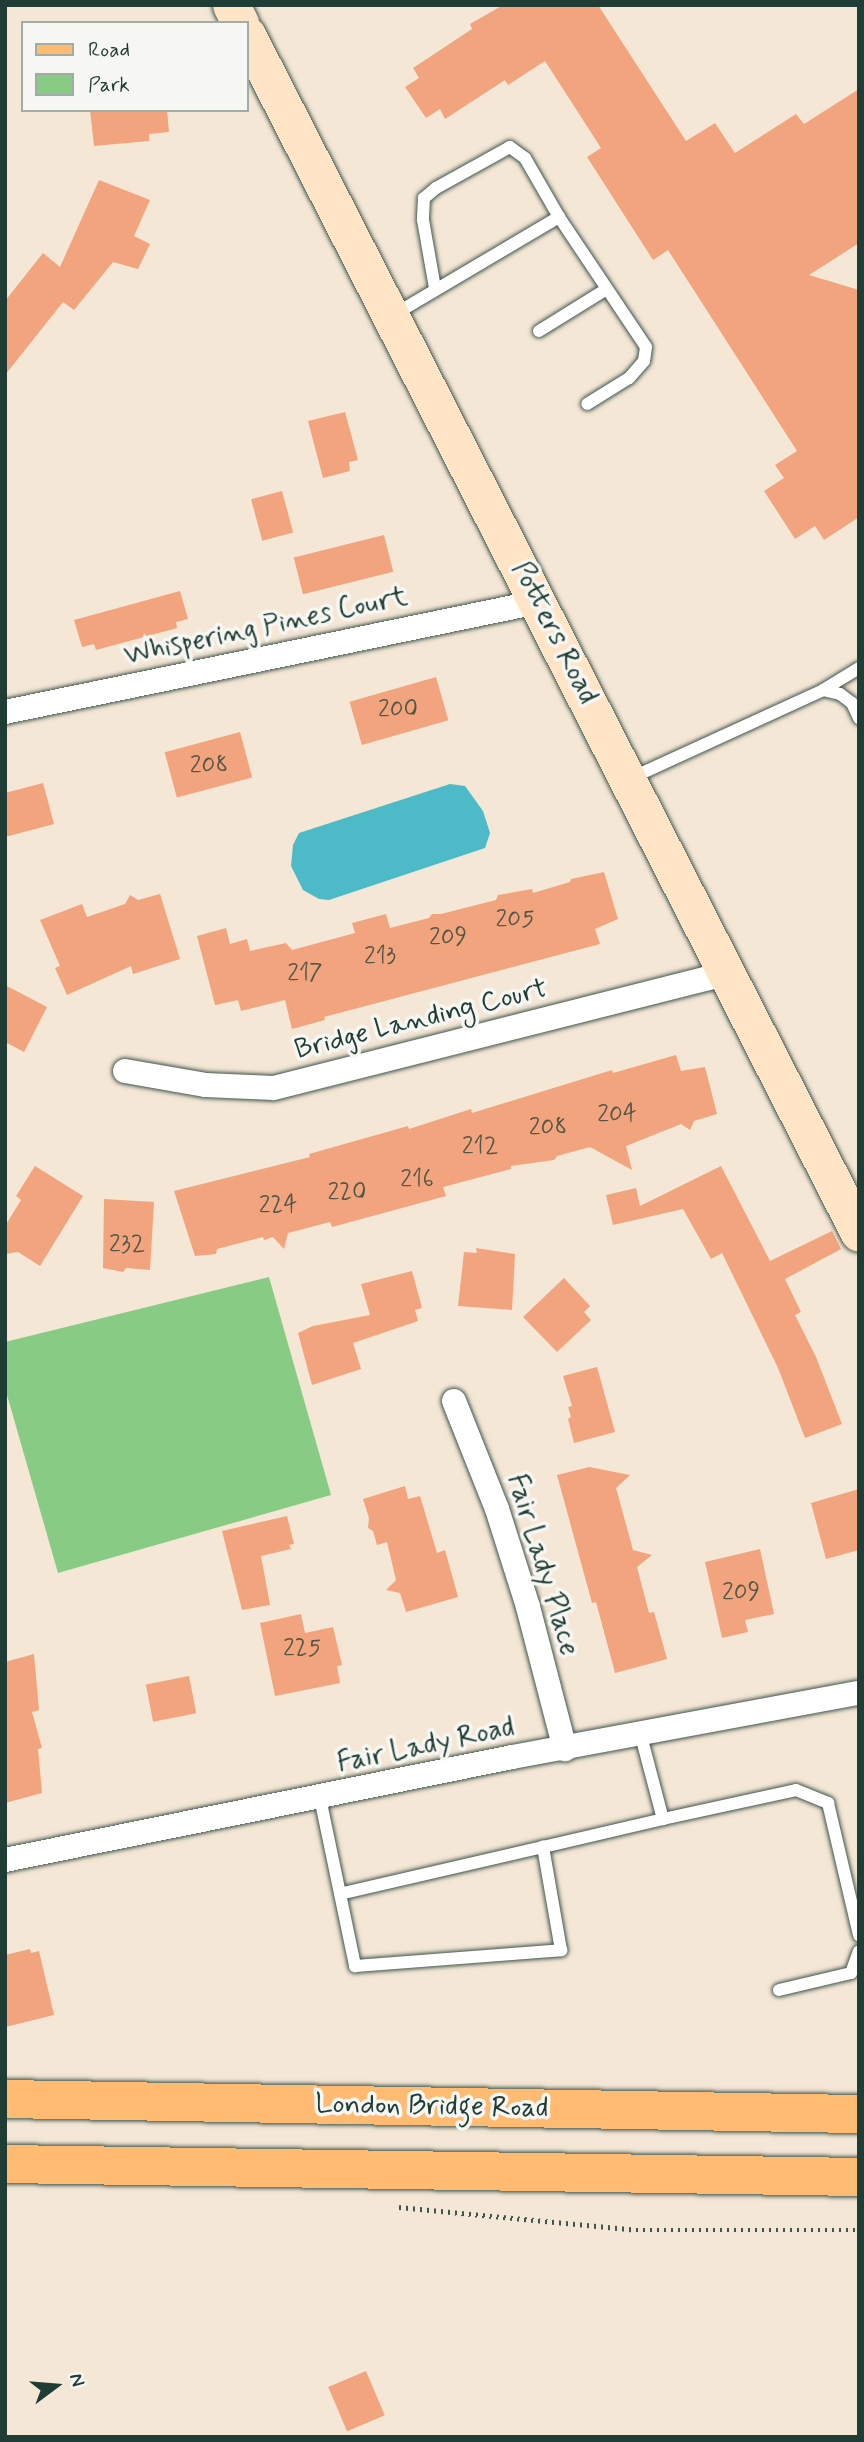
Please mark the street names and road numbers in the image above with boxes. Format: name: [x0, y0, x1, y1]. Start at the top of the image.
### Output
street label: Potters Road: [504, 557, 604, 709]
street label: Whispering Pines Court: [126, 582, 406, 672]
street label: Bridge Landing Court: [294, 973, 548, 1067]
street label: Fair Lady Place: [499, 1473, 585, 1657]
street label: Fair Lady Road: [336, 1711, 516, 1781]
street label: London Bridge Road: [316, 2088, 548, 2126]

